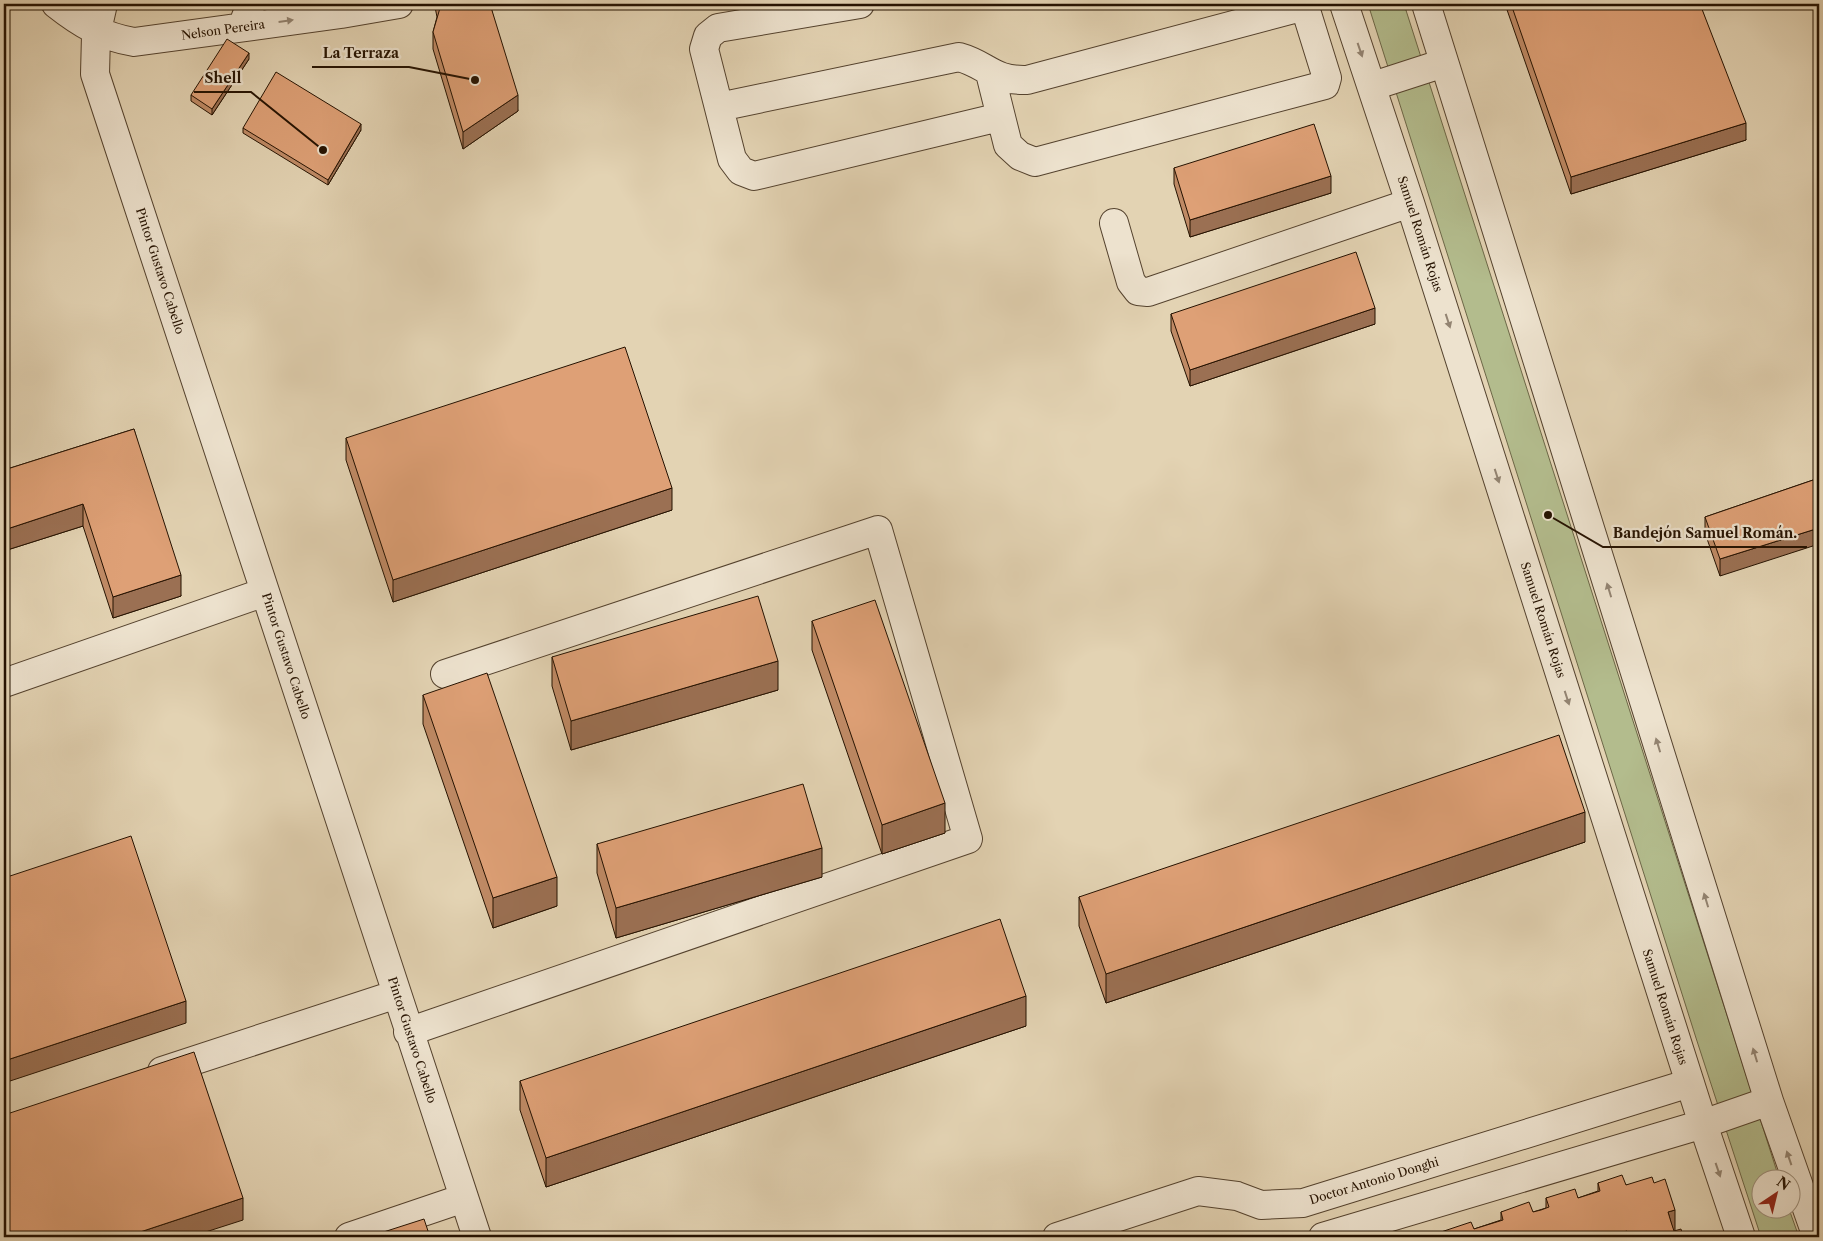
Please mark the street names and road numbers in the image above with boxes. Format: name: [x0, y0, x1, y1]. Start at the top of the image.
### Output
street label: Nelson Pereira: [180, 16, 266, 43]
street label: Samuel Román Rojas: [1395, 174, 1446, 294]
street label: Pintor Gustavo Cabello: [133, 206, 188, 336]
street label: Samuel Román Rojas: [1518, 560, 1569, 680]
street label: Pintor Gustavo Cabello: [259, 591, 314, 721]
street label: Samuel Román Rojas: [1640, 947, 1691, 1067]
street label: Pintor Gustavo Cabello: [385, 975, 440, 1105]
street label: Doctor Antonio Donghi: [1307, 1154, 1441, 1207]

